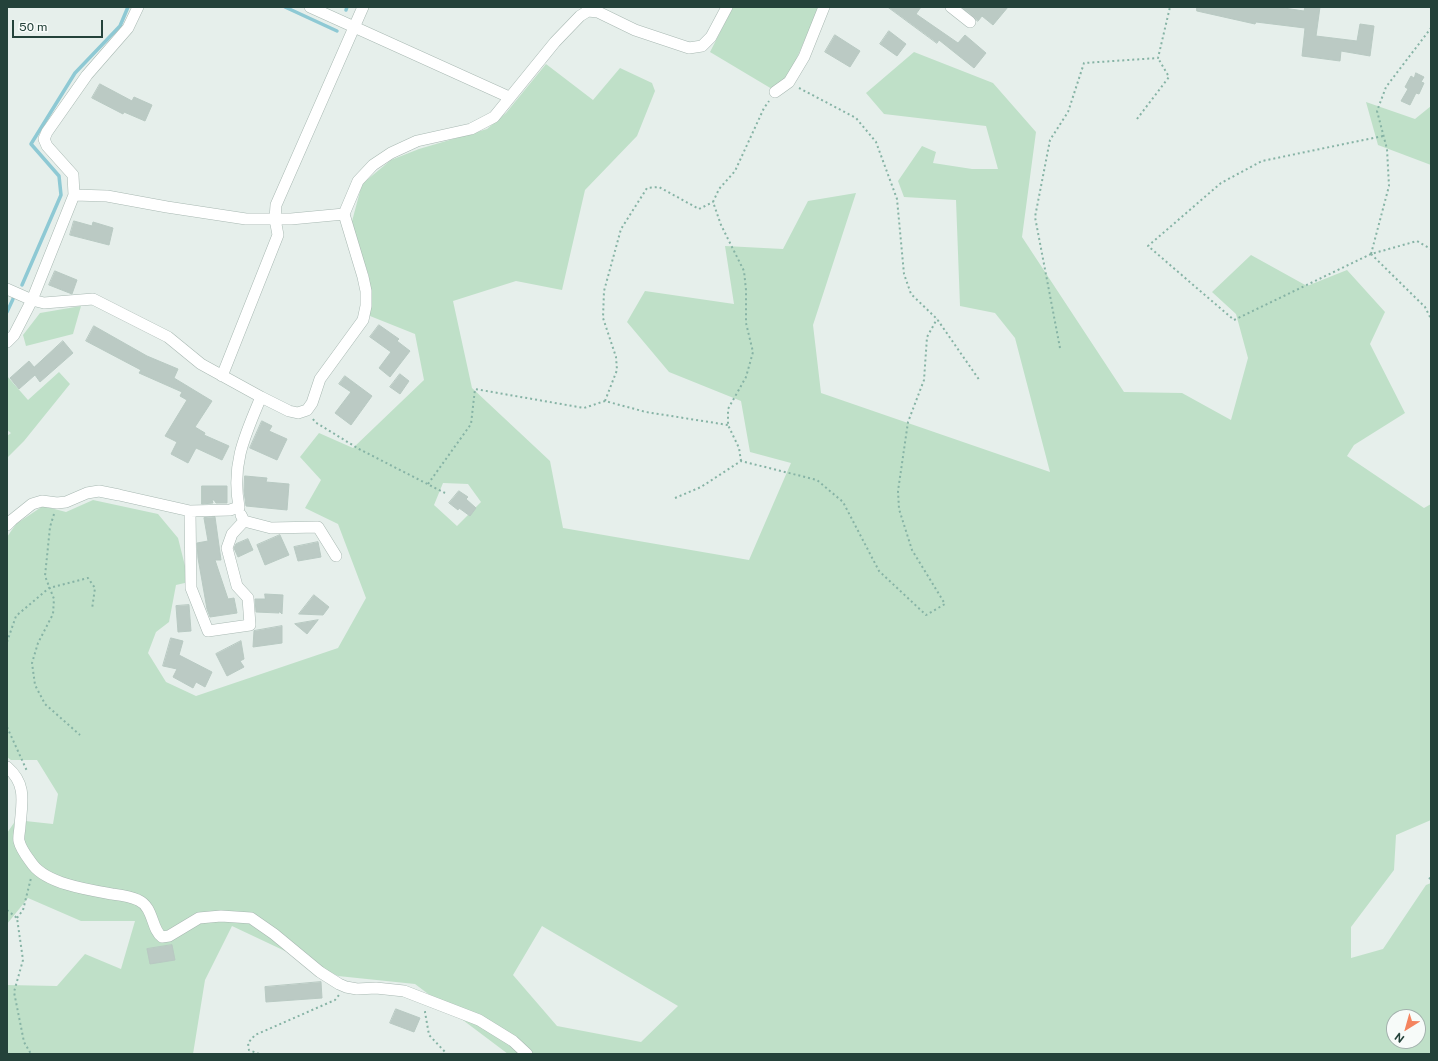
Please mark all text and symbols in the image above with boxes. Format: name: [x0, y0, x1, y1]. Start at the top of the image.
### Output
scale bar: [14, 12, 105, 38]
text: 50 m: [19, 20, 47, 34]
north arrow: [1386, 1009, 1426, 1049]
text: N: [1392, 1030, 1406, 1045]

